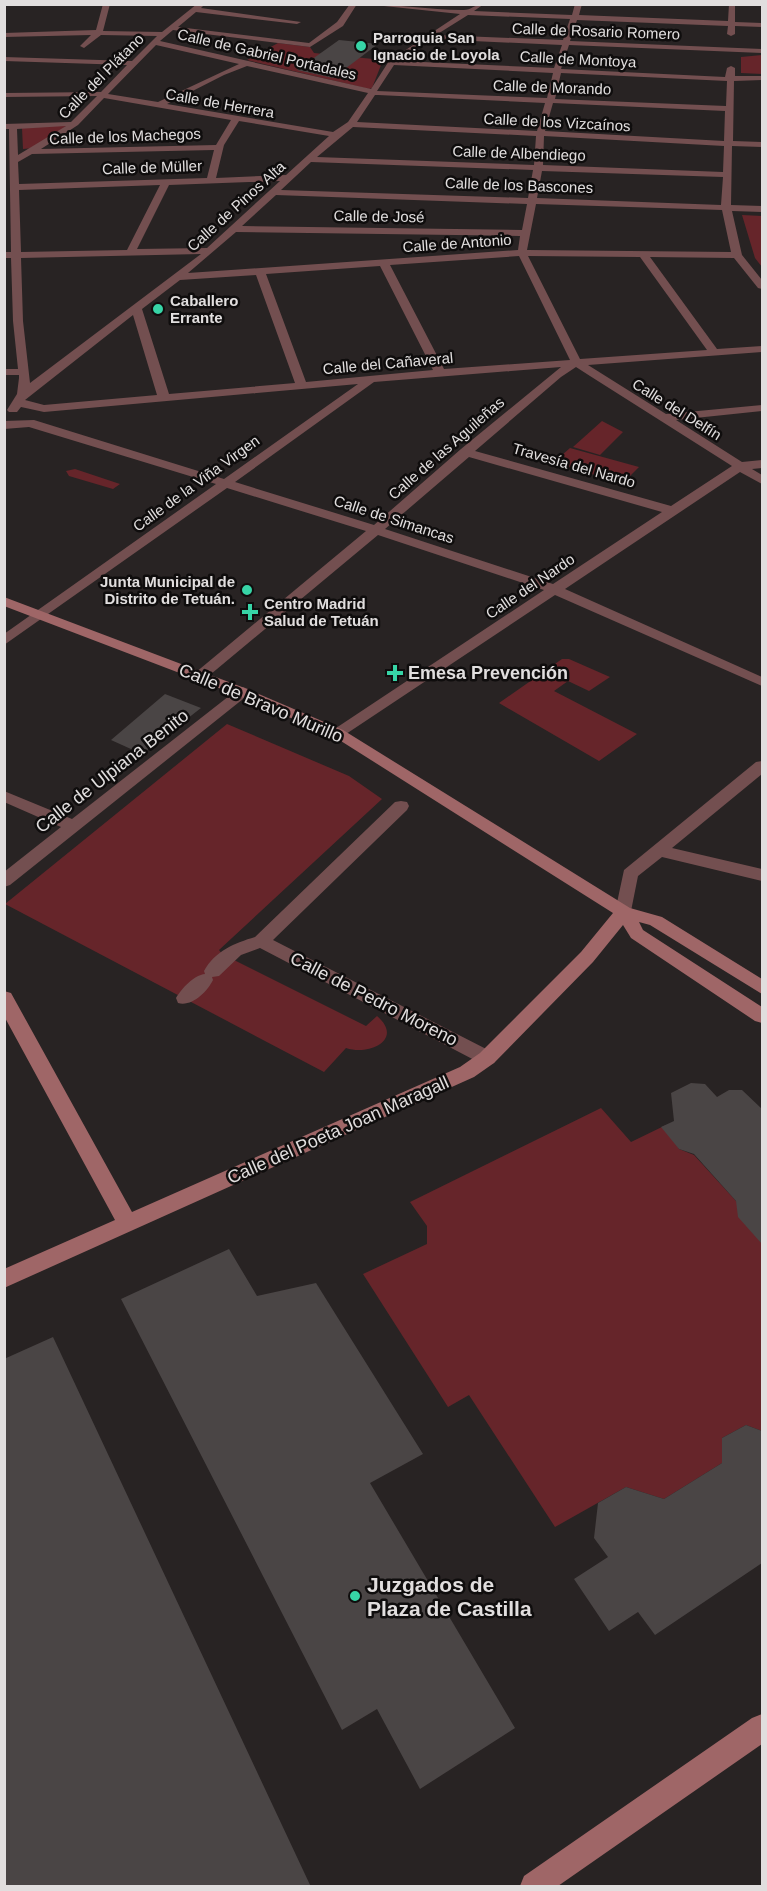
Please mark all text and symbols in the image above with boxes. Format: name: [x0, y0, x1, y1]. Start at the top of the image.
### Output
street label: Calle de Rosario Romero: [512, 20, 680, 42]
street label: Calle de Gabriel Portadales: [176, 25, 358, 83]
place label: Parroquia San Ignacio de Loyola: [373, 29, 500, 63]
street label: Calle del Plátano: [55, 30, 147, 122]
marker: Parroquia San Ignacio de Loyola: [354, 39, 368, 53]
street label: Calle de Montoya: [519, 47, 637, 71]
street label: Calle de Morando: [493, 76, 611, 98]
street label: Calle de Herrera: [164, 85, 276, 121]
street label: Calle de los Vizcaínos: [483, 110, 631, 134]
street label: Calle de los Machegos: [49, 125, 201, 147]
street label: Calle de Albendiego: [452, 142, 586, 164]
street label: Calle de Müller: [102, 157, 202, 177]
street label: Calle de Pinos Alta: [184, 157, 289, 254]
street label: Calle de los Bascones: [445, 174, 593, 196]
street label: Calle de José: [333, 207, 425, 225]
street label: Calle de Antonio: [402, 231, 512, 255]
place label: Caballero Errante: [170, 292, 238, 326]
marker: Caballero Errante: [151, 302, 165, 316]
street label: Calle del Cañaveral: [322, 349, 454, 377]
street label: Calle del Delfín: [629, 375, 725, 443]
street label: Calle de las Aguileñas: [385, 393, 507, 503]
street label: Calle de la Viña Virgen: [129, 431, 263, 535]
street label: Travesía del Nardo: [511, 439, 637, 491]
street label: Calle de Simancas: [332, 492, 456, 546]
street label: Calle del Nardo: [482, 550, 578, 622]
place label: Junta Municipal de Distrito de Tetuán.: [100, 573, 235, 607]
marker: Junta Municipal de Distrito de Tetuán.: [240, 583, 254, 597]
place label: Centro Madrid Salud de Tetuán: [264, 595, 379, 629]
marker: Centro Madrid Salud de Tetuán: [241, 603, 259, 621]
street label: Calle de Bravo Murillo: [176, 659, 346, 747]
place label: Emesa Prevención: [408, 663, 568, 683]
marker: Emesa Prevención: [386, 664, 404, 682]
street label: Calle de Ulpiana Benito: [32, 705, 192, 837]
street label: Calle de Pedro Moreno: [287, 948, 461, 1050]
street label: Calle del Poeta Joan Maragall: [224, 1072, 452, 1188]
place label: Juzgados de Plaza de Castilla: [367, 1573, 532, 1620]
marker: Juzgados de Plaza de Castilla: [348, 1589, 362, 1603]

